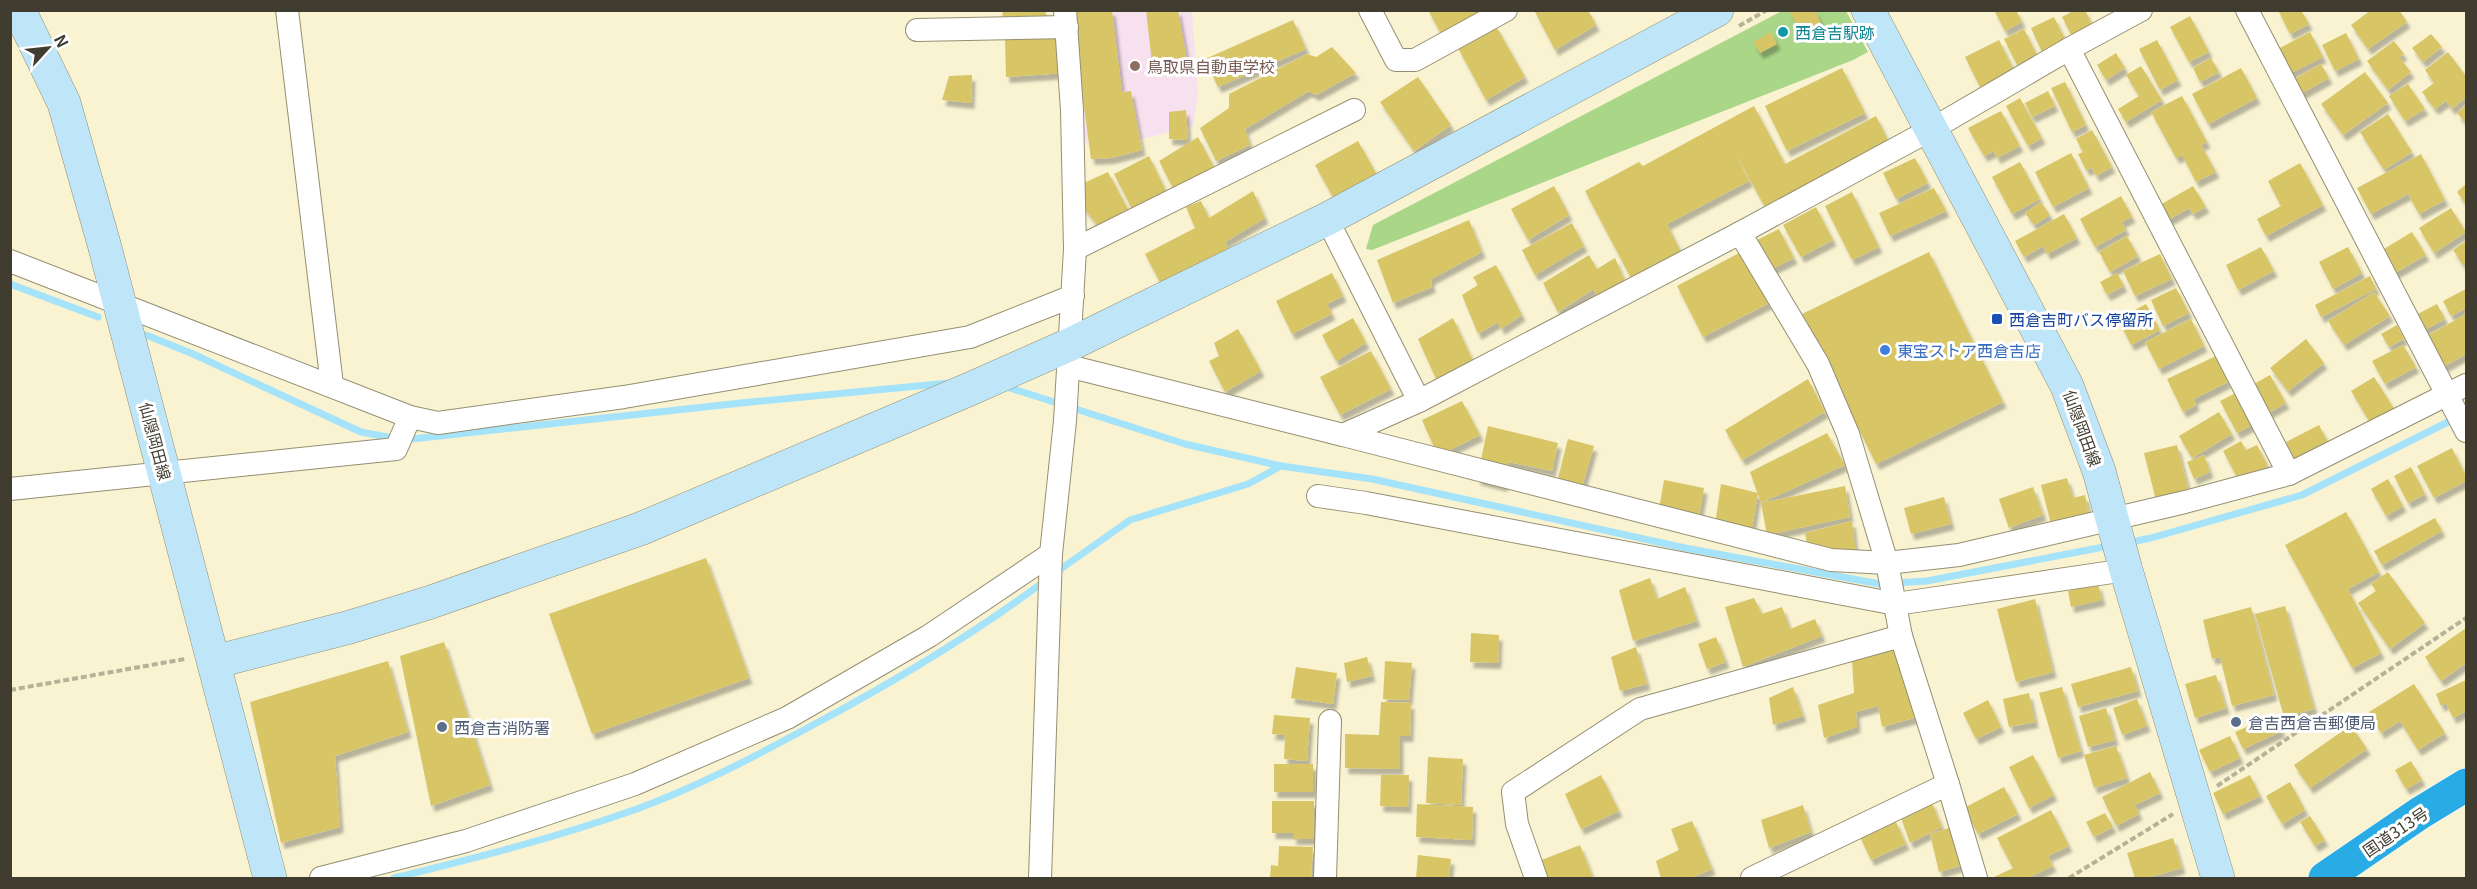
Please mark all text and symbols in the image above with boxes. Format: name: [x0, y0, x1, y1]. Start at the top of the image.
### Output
north arrow: [18, 18, 78, 78]
place label: 西倉吉駅跡: [1795, 20, 1875, 44]
marker: 西倉吉駅跡: [1776, 25, 1790, 39]
text: N: [49, 30, 76, 52]
place label: 鳥取県自動車学校: [1147, 54, 1275, 78]
marker: 鳥取県自動車学校: [1128, 59, 1142, 73]
place label: 西倉吉町バス停留所: [2009, 307, 2153, 331]
marker: 西倉吉町バス停留所: [1990, 312, 2004, 326]
place label: 東宝ストア西倉吉店: [1897, 338, 2041, 362]
marker: 東宝ストア西倉吉店: [1878, 343, 1892, 357]
street label: 仙隠岡田線: [2058, 386, 2108, 470]
street label: 仙隠岡田線: [134, 399, 178, 483]
place label: 倉吉西倉吉郵便局: [2248, 710, 2376, 734]
place label: 西倉吉消防署: [454, 715, 550, 739]
marker: 倉吉西倉吉郵便局: [2229, 715, 2243, 729]
marker: 西倉吉消防署: [435, 720, 449, 734]
street label: 国道313号: [2357, 800, 2433, 862]

